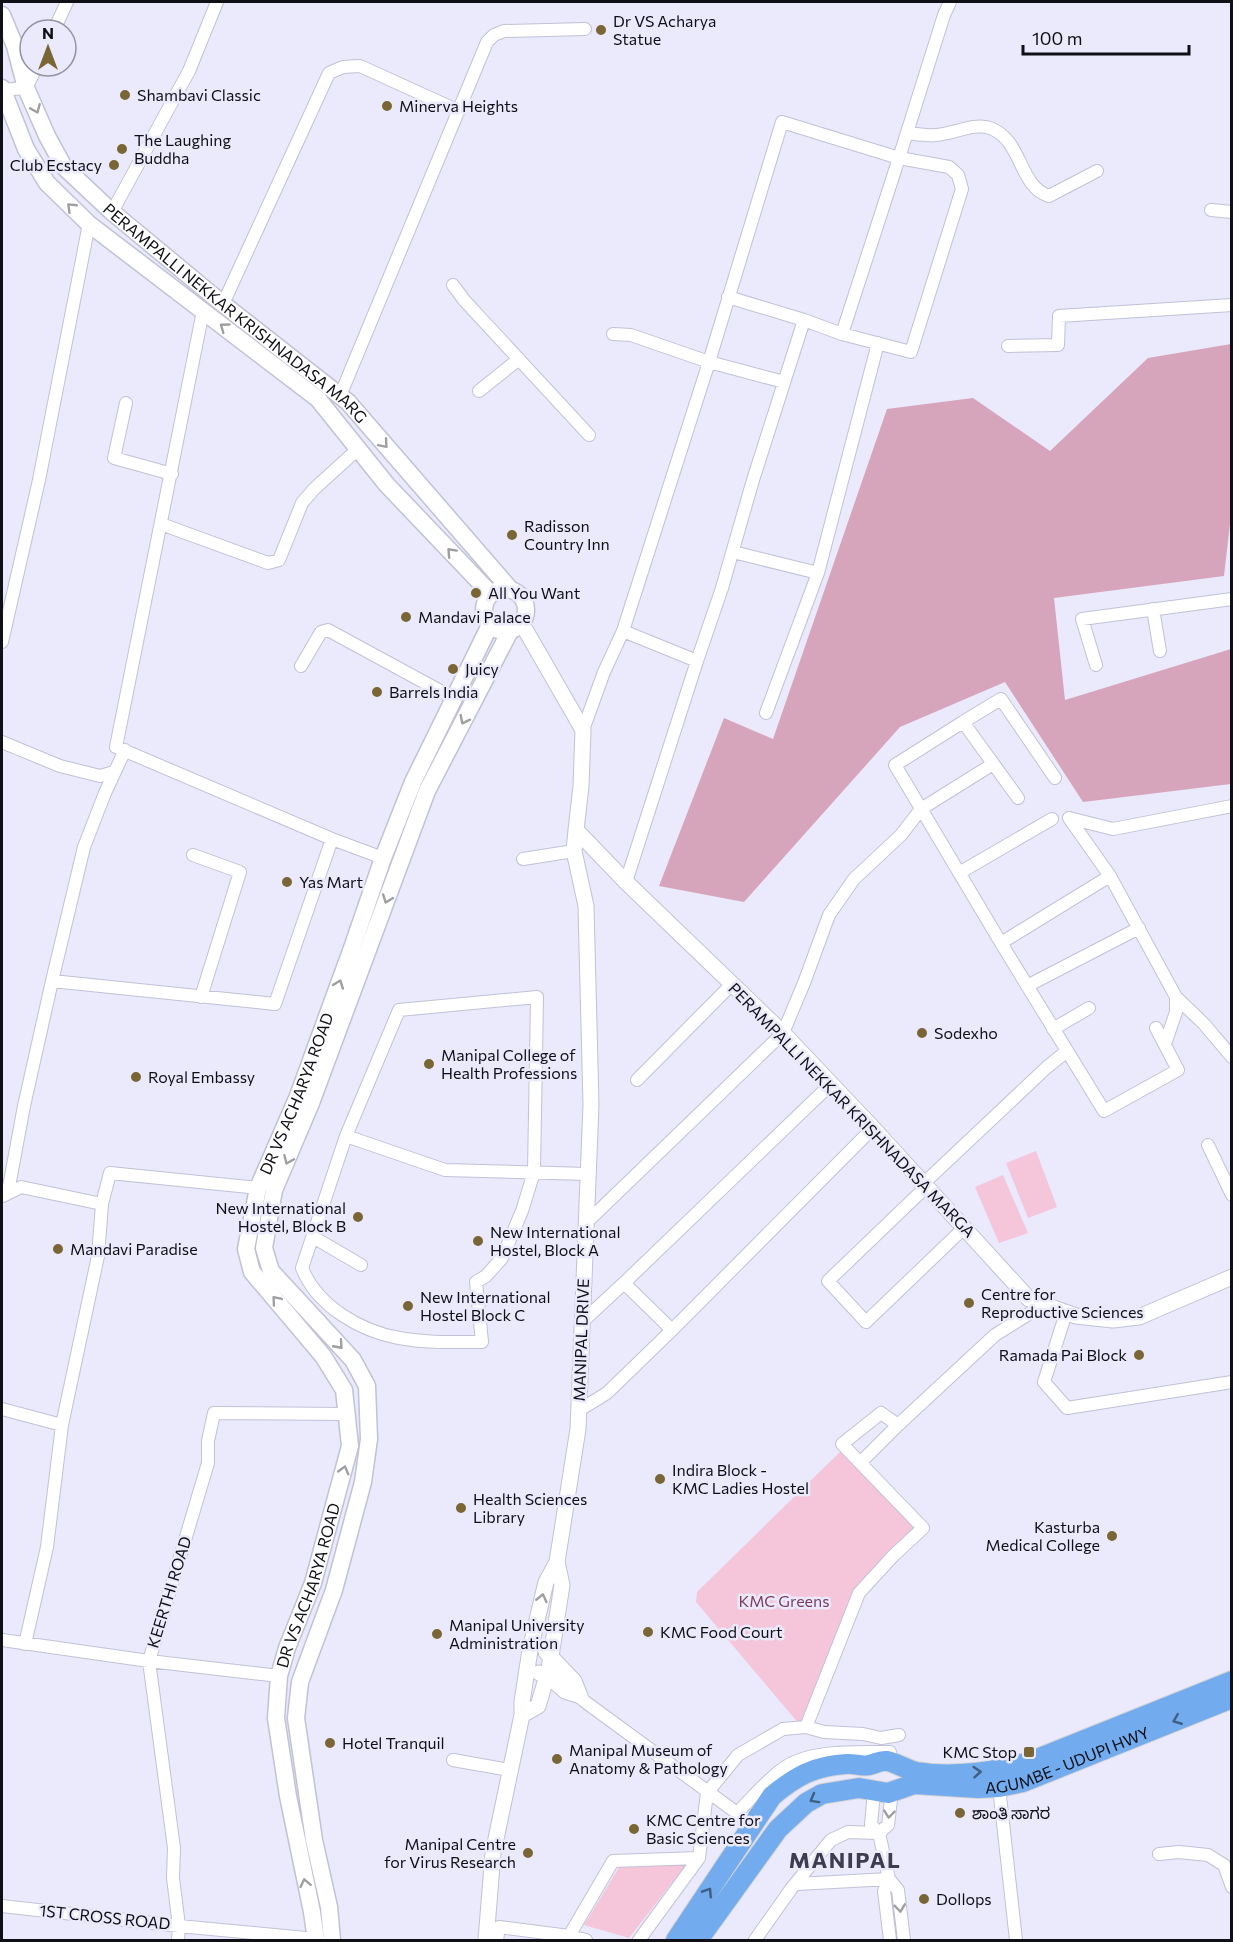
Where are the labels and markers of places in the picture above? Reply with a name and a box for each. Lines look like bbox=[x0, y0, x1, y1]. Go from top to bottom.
place label: Dr VS Acharya Statue bbox=[613, 11, 716, 48]
marker: Dr VS Acharya Statue bbox=[594, 23, 608, 37]
place label: Shambavi Classic bbox=[137, 85, 261, 104]
marker: Shambavi Classic bbox=[118, 88, 132, 102]
place label: Minerva Heights bbox=[399, 96, 518, 115]
marker: Minerva Heights bbox=[380, 99, 394, 113]
place label: The Laughing Buddha bbox=[134, 130, 232, 167]
marker: The Laughing Buddha bbox=[115, 142, 129, 156]
place label: Club Ecstacy bbox=[10, 155, 102, 174]
marker: Club Ecstacy bbox=[107, 158, 121, 172]
place label: Radisson Country Inn bbox=[524, 516, 610, 553]
marker: Radisson Country Inn bbox=[505, 528, 519, 542]
place label: All You Want bbox=[488, 583, 581, 602]
marker: All You Want bbox=[469, 586, 483, 600]
place label: Mandavi Palace bbox=[418, 607, 531, 626]
marker: Mandavi Palace bbox=[399, 610, 413, 624]
place label: Juicy bbox=[465, 659, 499, 678]
marker: Juicy bbox=[446, 662, 460, 676]
place label: Barrels India bbox=[389, 682, 478, 701]
marker: Barrels India bbox=[370, 685, 384, 699]
place label: Yas Mart bbox=[299, 872, 363, 891]
marker: Yas Mart bbox=[280, 875, 294, 889]
place label: Sodexho bbox=[934, 1023, 998, 1042]
marker: Sodexho bbox=[915, 1026, 929, 1040]
place label: Manipal College of Health Professions bbox=[441, 1045, 577, 1082]
marker: Manipal College of Health Professions bbox=[422, 1057, 436, 1071]
place label: Royal Embassy bbox=[148, 1067, 255, 1086]
marker: Royal Embassy bbox=[129, 1070, 143, 1084]
place label: New International Hostel, Block B bbox=[216, 1198, 346, 1235]
marker: New International Hostel, Block B bbox=[351, 1210, 365, 1224]
place label: New International Hostel, Block A bbox=[490, 1222, 620, 1259]
marker: New International Hostel, Block A bbox=[471, 1234, 485, 1248]
place label: Mandavi Paradise bbox=[70, 1239, 198, 1258]
marker: Mandavi Paradise bbox=[51, 1242, 65, 1256]
place label: Centre for Reproductive Sciences bbox=[981, 1284, 1144, 1321]
place label: New International Hostel Block C bbox=[420, 1287, 550, 1324]
marker: Centre for Reproductive Sciences bbox=[962, 1296, 976, 1310]
marker: New International Hostel Block C bbox=[401, 1299, 415, 1313]
place label: Ramada Pai Block bbox=[999, 1345, 1127, 1364]
marker: Ramada Pai Block bbox=[1132, 1348, 1146, 1362]
place label: Indira Block - KMC Ladies Hostel bbox=[672, 1460, 809, 1497]
marker: Indira Block - KMC Ladies Hostel bbox=[653, 1472, 667, 1486]
place label: Health Sciences Library bbox=[473, 1489, 587, 1526]
marker: Health Sciences Library bbox=[454, 1501, 468, 1515]
place label: Kasturba Medical College bbox=[985, 1517, 1100, 1554]
marker: Kasturba Medical College bbox=[1105, 1529, 1119, 1543]
place label: Manipal University Administration bbox=[449, 1615, 584, 1652]
place label: KMC Food Court bbox=[660, 1622, 783, 1641]
marker: KMC Food Court bbox=[641, 1625, 655, 1639]
marker: Manipal University Administration bbox=[430, 1627, 444, 1641]
place label: Hotel Tranquil bbox=[342, 1733, 445, 1752]
marker: Hotel Tranquil bbox=[323, 1736, 337, 1750]
place label: Manipal Museum of Anatomy & Pathology bbox=[569, 1740, 728, 1777]
place label: KMC Stop bbox=[943, 1742, 1017, 1761]
marker: KMC Stop bbox=[1022, 1745, 1036, 1759]
marker: Manipal Museum of Anatomy & Pathology bbox=[550, 1752, 564, 1766]
place label: ಶಾಂತಿ ಸಾಗರ bbox=[972, 1803, 1050, 1822]
marker: ಶಾಂತಿ ಸಾಗರ bbox=[953, 1806, 967, 1820]
place label: KMC Centre for Basic Sciences bbox=[646, 1810, 761, 1847]
marker: KMC Centre for Basic Sciences bbox=[627, 1822, 641, 1836]
place label: Manipal Centre for Virus Research bbox=[384, 1834, 516, 1871]
marker: Manipal Centre for Virus Research bbox=[521, 1846, 535, 1860]
place label: Dollops bbox=[936, 1889, 992, 1908]
marker: Dollops bbox=[917, 1892, 931, 1906]

